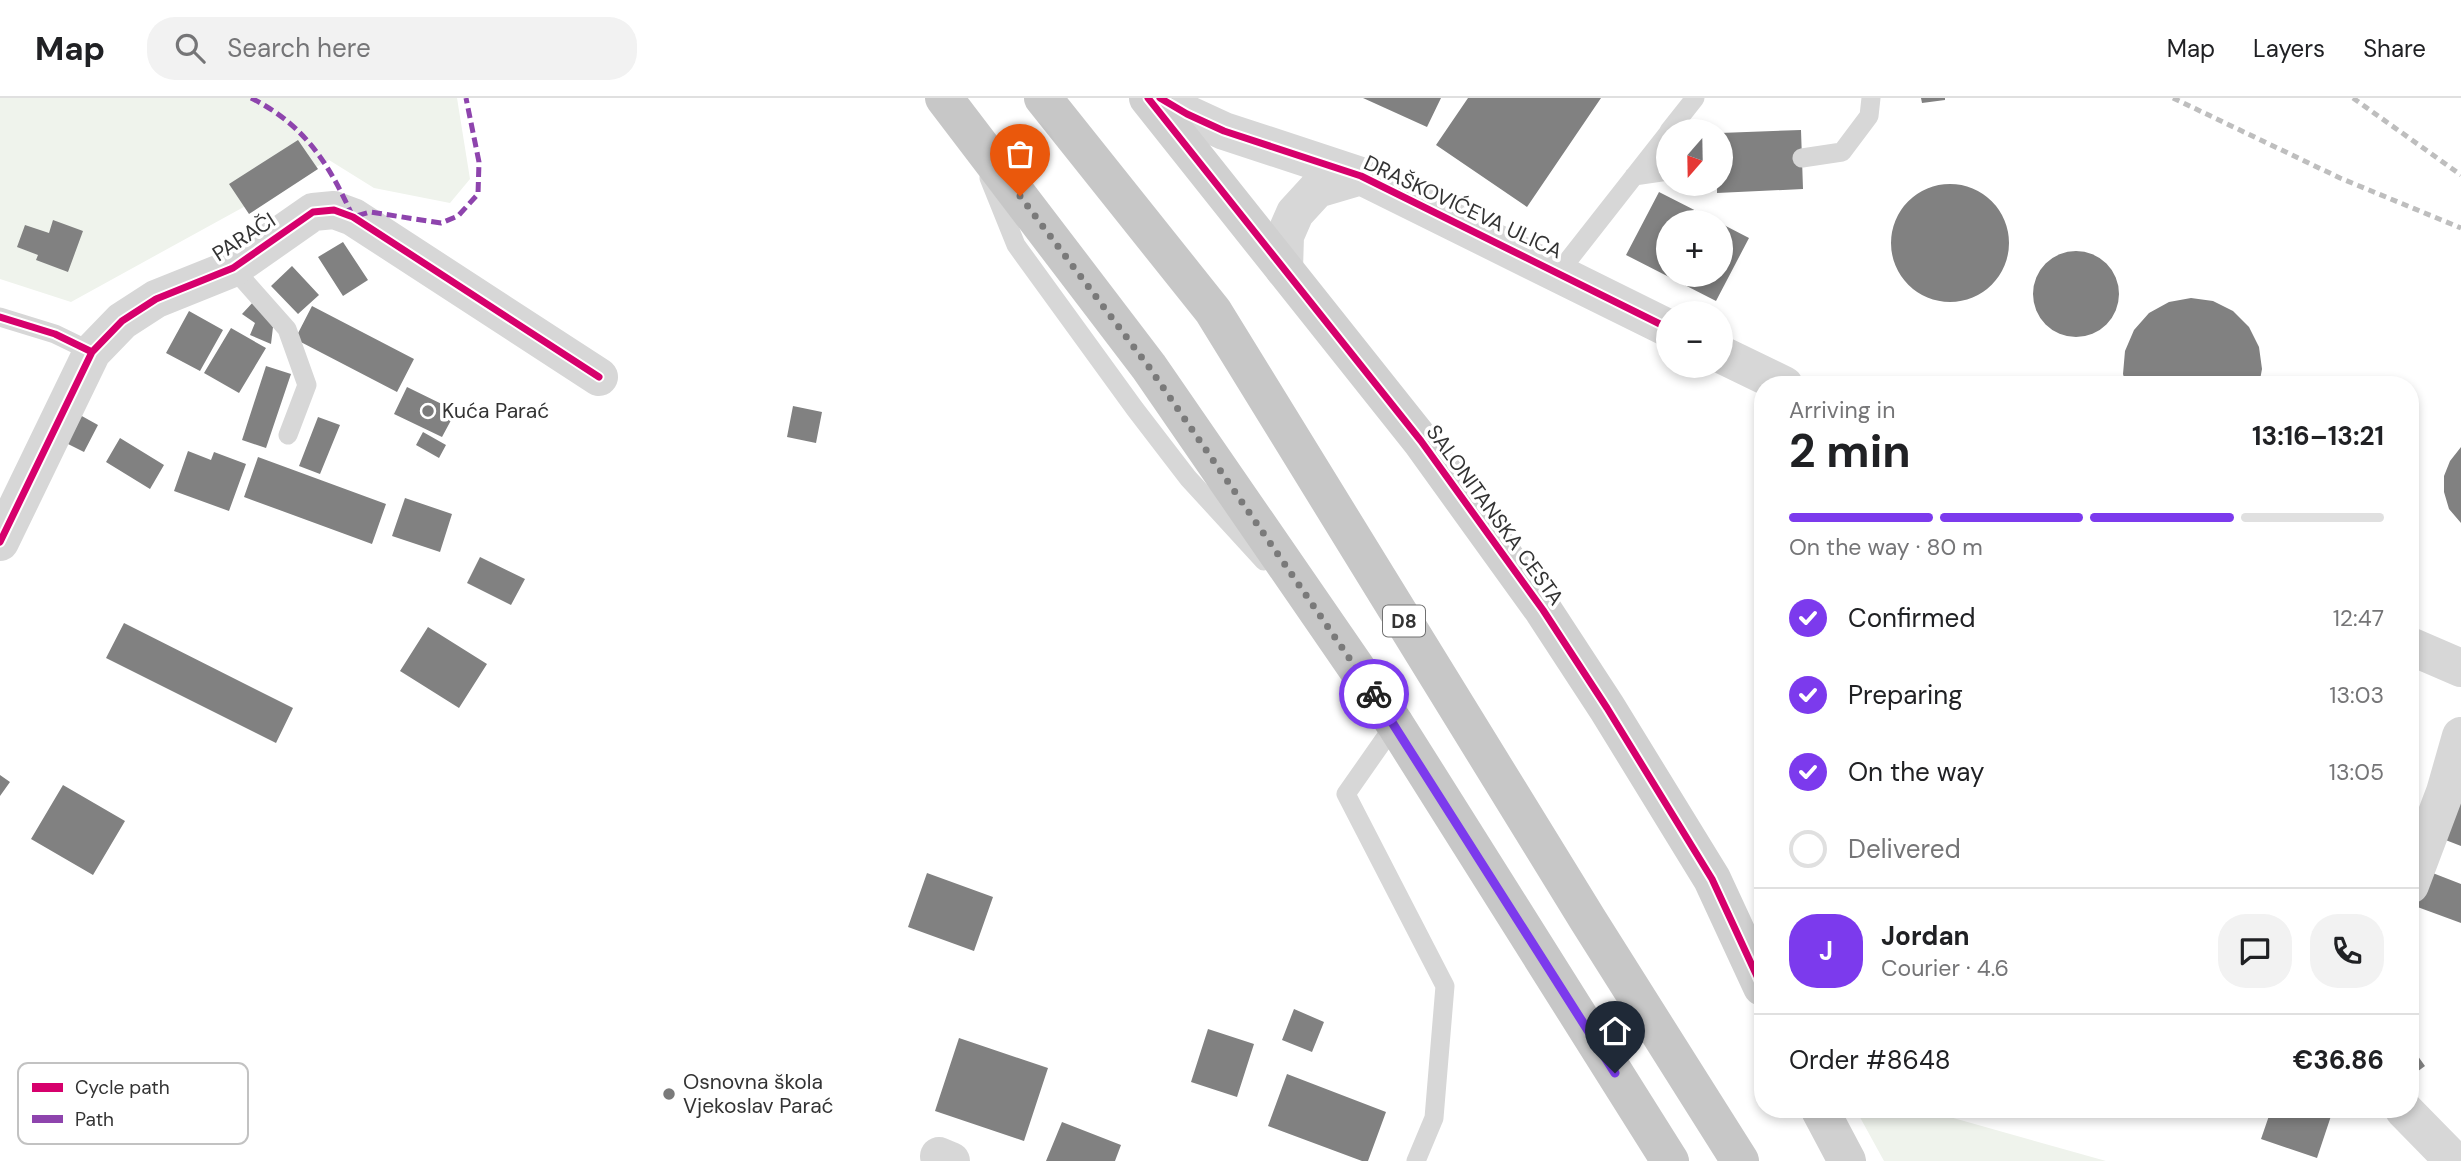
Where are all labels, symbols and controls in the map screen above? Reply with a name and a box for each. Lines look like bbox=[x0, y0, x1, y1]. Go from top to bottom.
search box bbox=[147, 17, 637, 80]
text: Map bbox=[35, 27, 105, 70]
icon: search bbox=[171, 29, 209, 67]
text: Search here bbox=[227, 31, 371, 65]
text: Map bbox=[2167, 33, 2215, 64]
text: Layers bbox=[2253, 33, 2325, 64]
text: Share bbox=[2363, 33, 2426, 64]
north arrow bbox=[1656, 119, 1732, 196]
map controls bbox=[1656, 119, 1733, 378]
pin bbox=[990, 124, 1050, 196]
icon: bag bbox=[1001, 135, 1039, 173]
street label: DRAŠKOVIĆEVA ULICA bbox=[1359, 149, 1567, 265]
street label: PARAČI bbox=[207, 206, 281, 268]
button: + bbox=[1656, 210, 1733, 287]
button: − bbox=[1656, 301, 1733, 378]
text: Arriving in bbox=[1789, 395, 1895, 425]
place label: Kuća Parać bbox=[442, 397, 549, 425]
marker: Kuća Parać bbox=[420, 403, 436, 419]
street label: SALONITANSKA CESTA bbox=[1420, 419, 1570, 611]
text: 13:16–13:21 bbox=[2252, 419, 2384, 453]
text: 2 min bbox=[1789, 421, 1911, 481]
text: On the way · 80 m bbox=[1789, 532, 1983, 562]
icon: check bbox=[1789, 599, 1827, 637]
text: Confirmed bbox=[1848, 601, 1975, 635]
text: 12:47 bbox=[2333, 603, 2384, 633]
road number: D8 bbox=[1383, 606, 1425, 636]
courier bbox=[1339, 659, 1409, 729]
icon: bike bbox=[1355, 675, 1393, 713]
icon: check bbox=[1789, 676, 1827, 714]
text: Preparing bbox=[1848, 678, 1963, 712]
text: 13:03 bbox=[2329, 680, 2384, 710]
icon: check bbox=[1789, 753, 1827, 791]
text: On the way bbox=[1848, 755, 1984, 789]
text: 13:05 bbox=[2329, 757, 2384, 787]
text: Delivered bbox=[1848, 832, 1961, 866]
button: chat bbox=[2218, 914, 2292, 988]
button: phone bbox=[2310, 914, 2384, 988]
text: Jordan bbox=[1881, 919, 1970, 953]
text: J bbox=[1819, 934, 1833, 968]
text: Courier · 4.6 bbox=[1881, 953, 2009, 983]
pin bbox=[1585, 1001, 1645, 1073]
icon: home bbox=[1596, 1012, 1634, 1050]
text: Order #8648 bbox=[1789, 1043, 1951, 1077]
text: €36.86 bbox=[2293, 1043, 2384, 1077]
legend bbox=[18, 1063, 248, 1144]
place label: Osnovna škola Vjekoslav Parać bbox=[683, 1068, 834, 1120]
text: Cycle path bbox=[75, 1075, 170, 1100]
marker: Osnovna škola Vjekoslav Parać bbox=[661, 1086, 677, 1102]
text: Path bbox=[75, 1107, 114, 1132]

